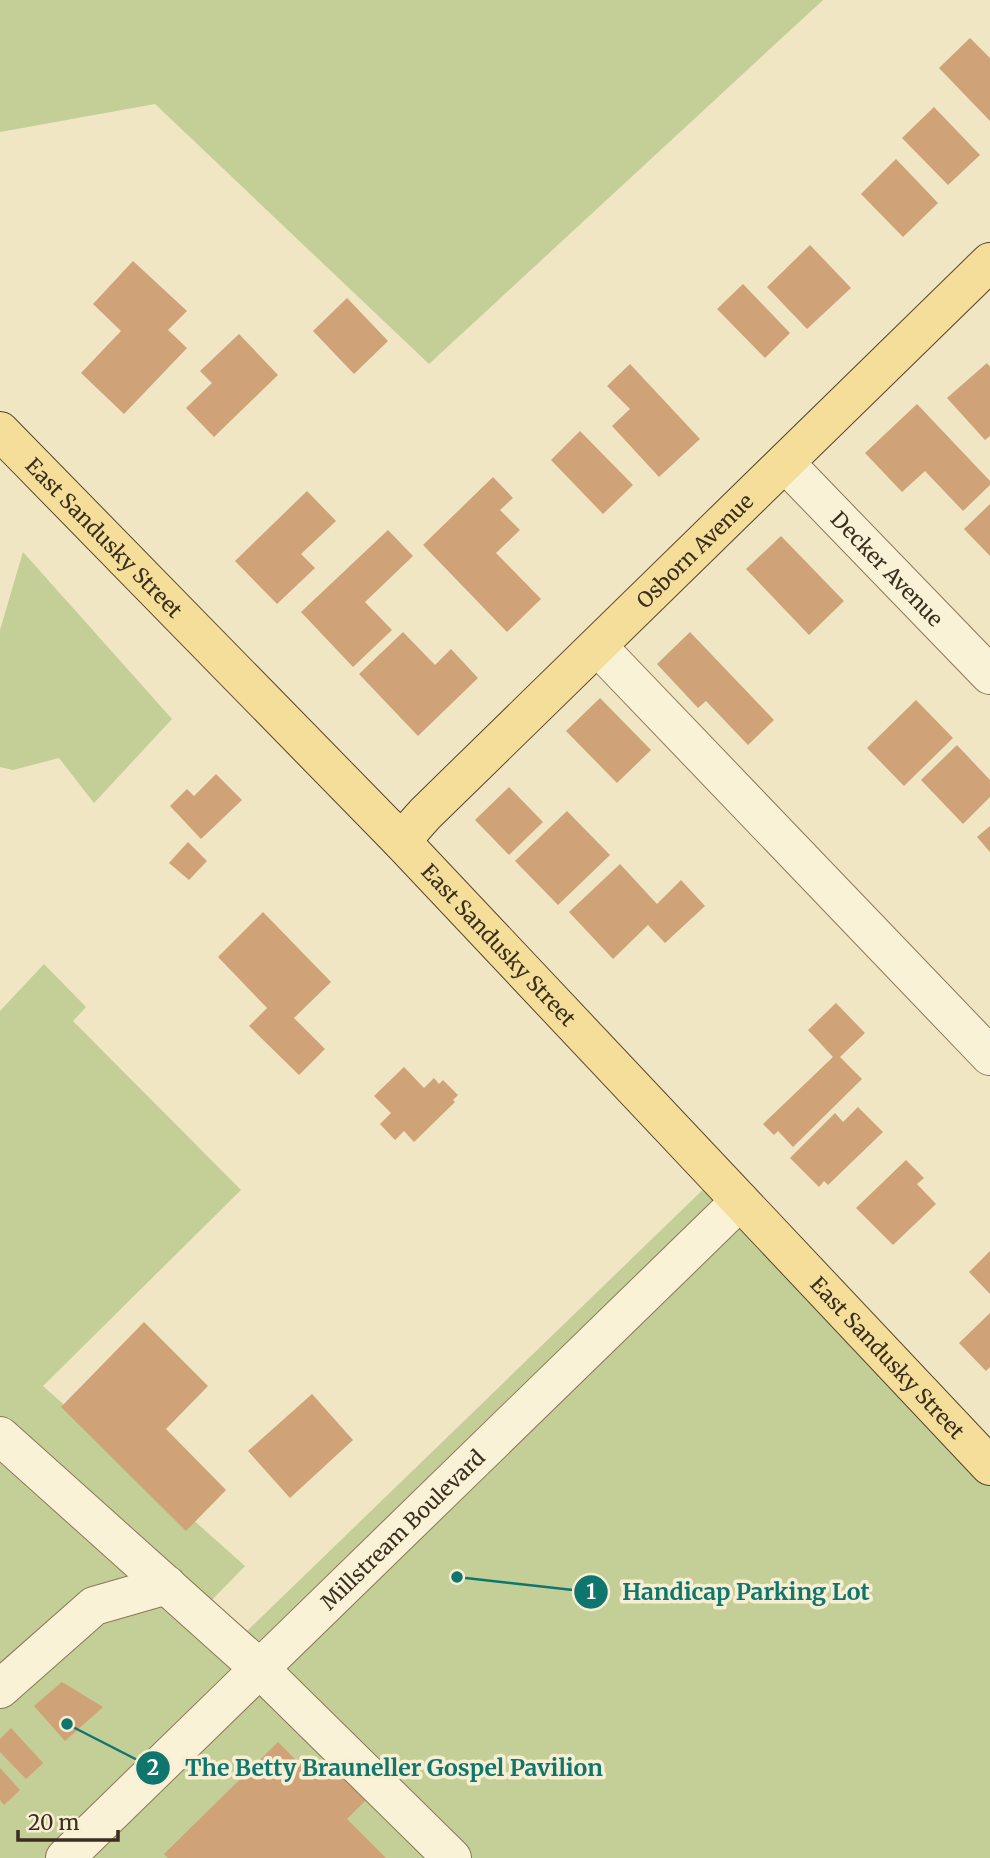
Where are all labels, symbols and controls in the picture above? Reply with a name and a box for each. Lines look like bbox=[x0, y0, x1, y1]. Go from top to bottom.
street label: East Sandusky Street bbox=[20, 452, 188, 623]
street label: Osborn Avenue bbox=[630, 488, 759, 614]
street label: Decker Avenue bbox=[825, 505, 949, 632]
street label: East Sandusky Street bbox=[416, 858, 582, 1032]
street label: East Sandusky Street bbox=[805, 1270, 971, 1444]
street label: Millstream Boulevard bbox=[315, 1443, 490, 1615]
callout: Handicap Parking Lot bbox=[573, 1570, 884, 1614]
text: Handicap Parking Lot bbox=[622, 1577, 870, 1606]
text: 1 bbox=[586, 1578, 596, 1605]
callout: The Betty Brauneller Gospel Pavilion bbox=[136, 1746, 616, 1790]
text: The Betty Brauneller Gospel Pavilion bbox=[185, 1753, 603, 1782]
text: 2 bbox=[147, 1754, 159, 1781]
scale bar bbox=[18, 1798, 117, 1842]
text: 20 m bbox=[28, 1809, 80, 1836]

